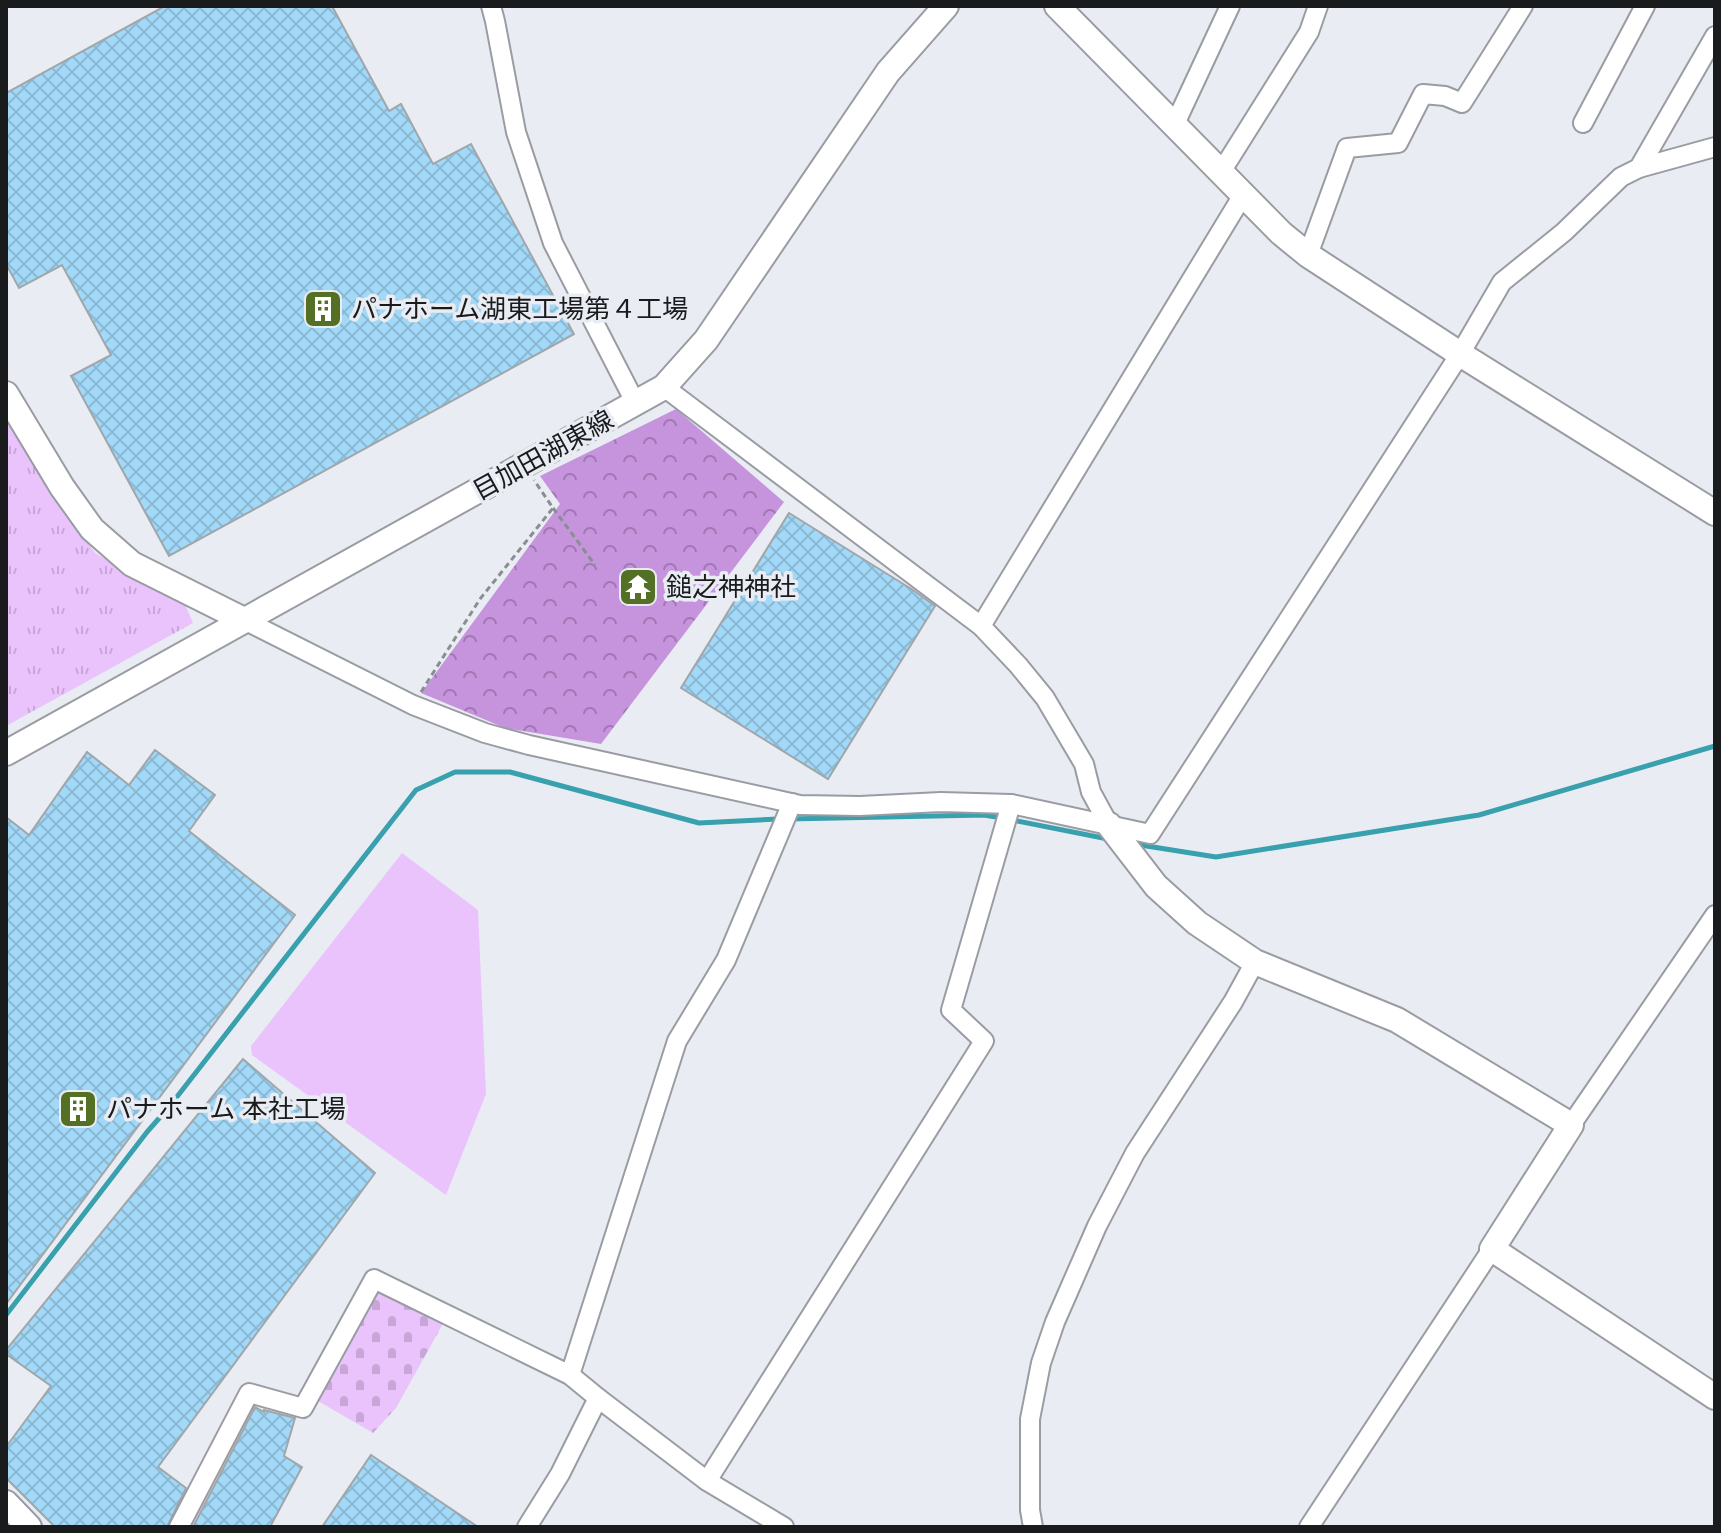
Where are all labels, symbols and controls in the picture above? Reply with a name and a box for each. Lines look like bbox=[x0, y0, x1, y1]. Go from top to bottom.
building icon: パナホーム湖東工場第４工場 bbox=[302, 288, 344, 330]
place label: パナホーム湖東工場第４工場 bbox=[351, 294, 688, 324]
street label: 目加田湖東線 bbox=[468, 404, 618, 506]
temple icon: 鎚之神神社 bbox=[617, 566, 659, 608]
place label: 鎚之神神社 bbox=[666, 572, 796, 602]
building icon: パナホーム 本社工場 bbox=[57, 1088, 99, 1130]
place label: パナホーム 本社工場 bbox=[106, 1094, 346, 1124]

